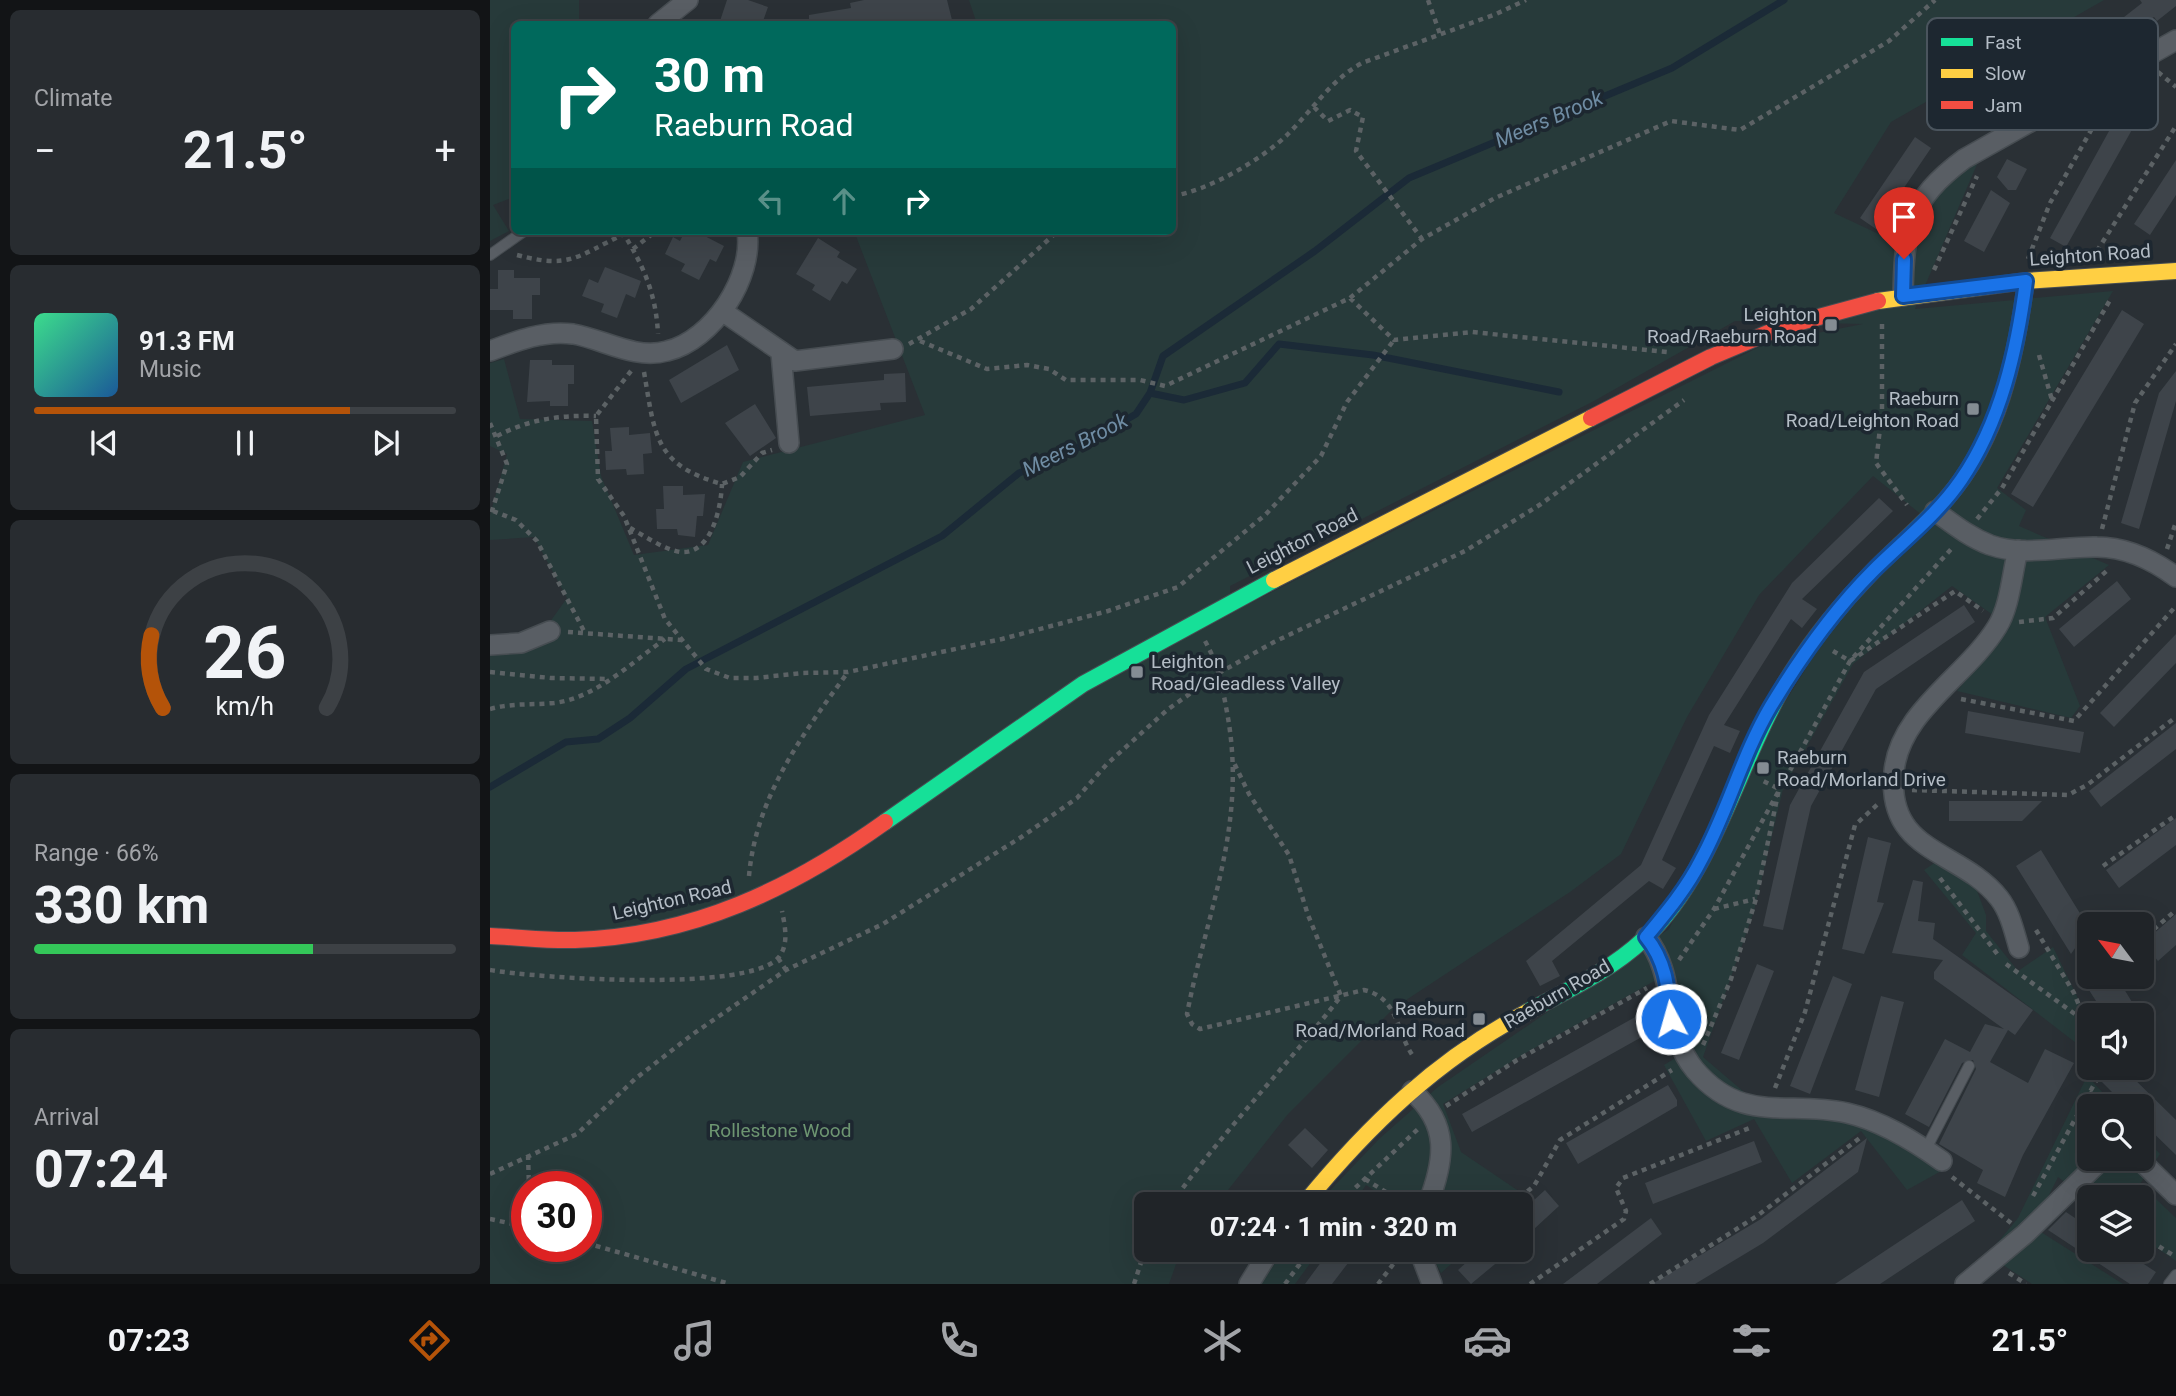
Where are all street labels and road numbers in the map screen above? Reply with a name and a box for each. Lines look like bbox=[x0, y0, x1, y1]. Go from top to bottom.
street label: Leighton Road bbox=[2028, 239, 2152, 271]
street label: Leighton Road bbox=[1243, 503, 1361, 579]
street label: Leighton Road bbox=[610, 875, 734, 925]
street label: Raeburn Road bbox=[1500, 954, 1614, 1034]

